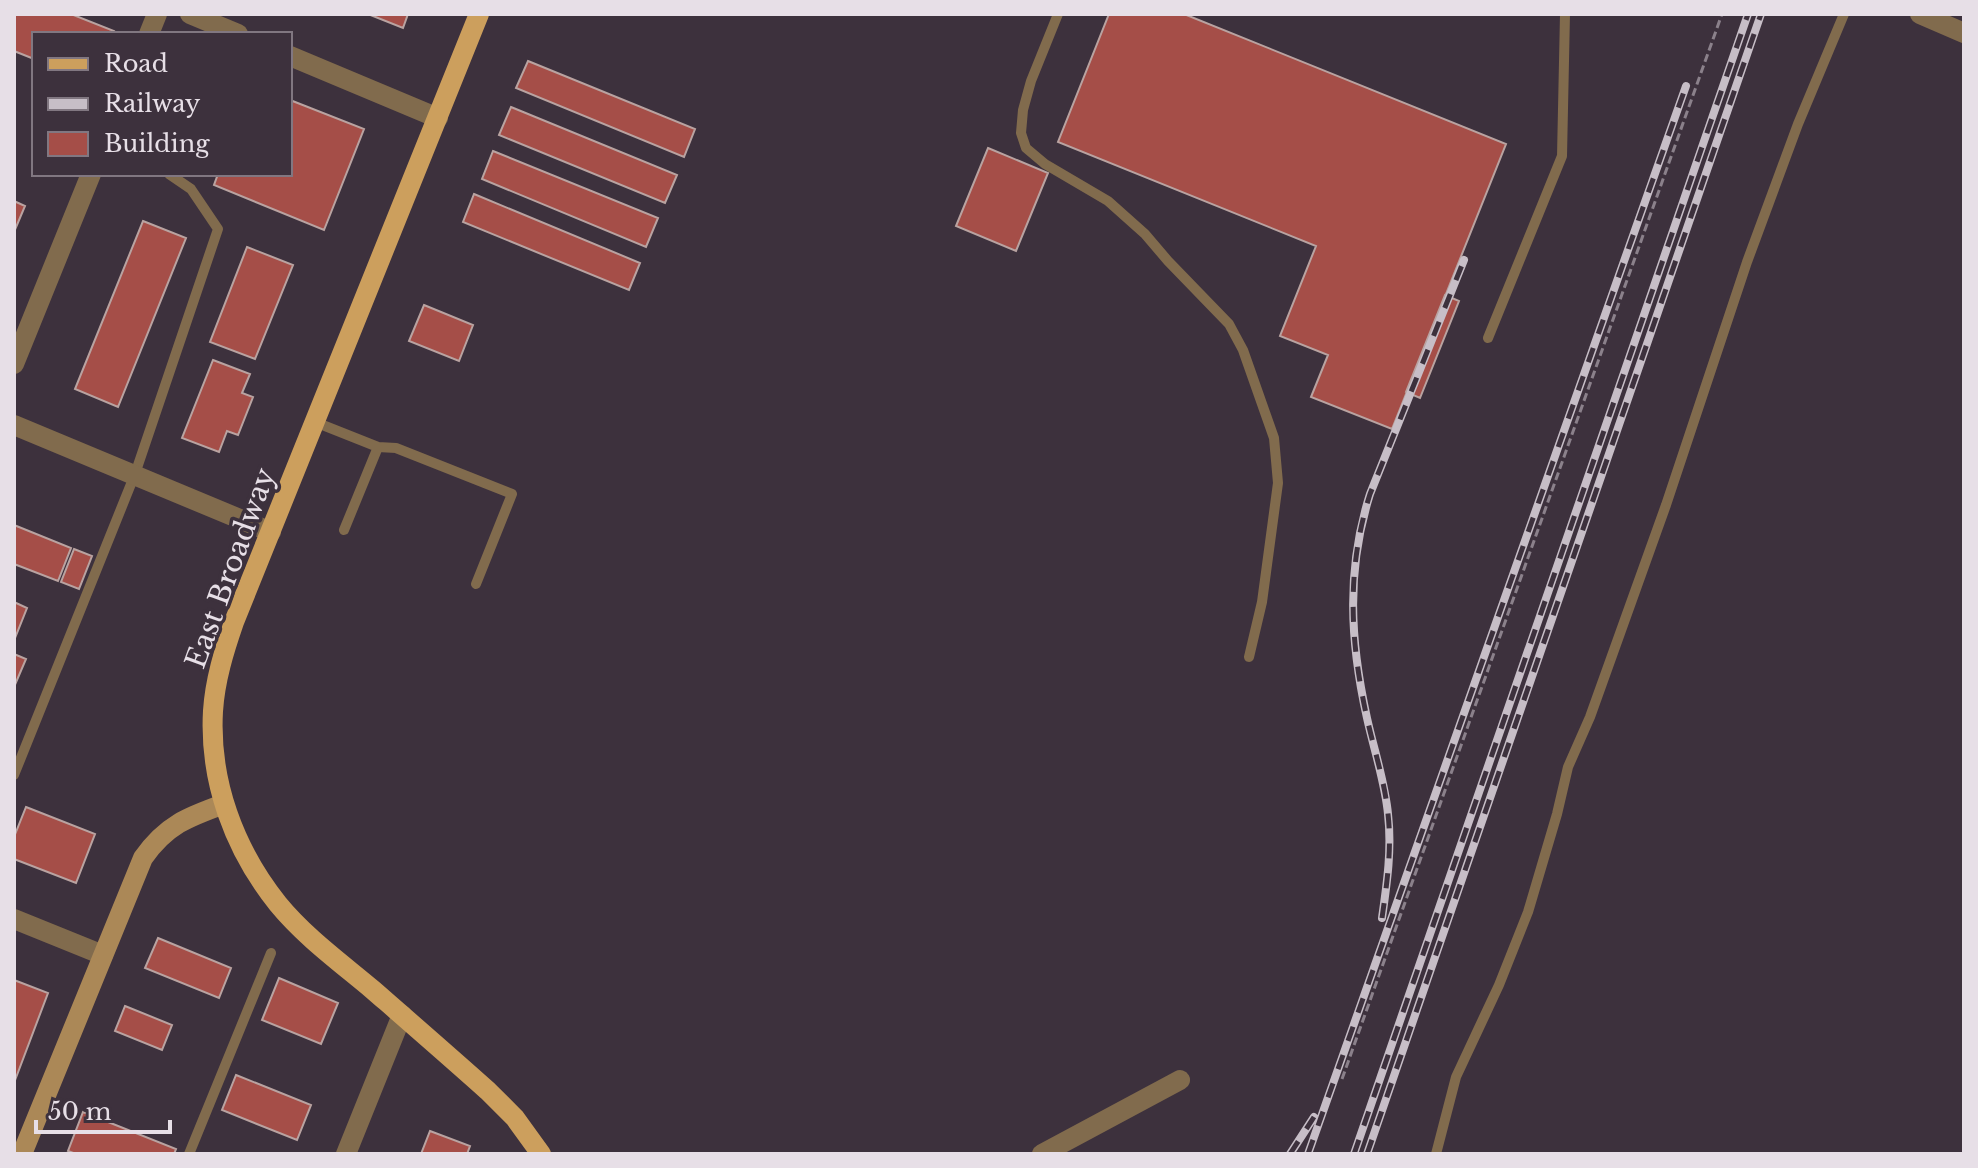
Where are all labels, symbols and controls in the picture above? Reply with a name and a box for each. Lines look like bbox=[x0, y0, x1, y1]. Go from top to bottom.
legend bbox=[32, 32, 292, 176]
text: Road bbox=[104, 49, 168, 78]
text: Railway bbox=[104, 89, 201, 118]
text: Building bbox=[104, 129, 210, 158]
street label: East Broadway bbox=[178, 463, 283, 673]
scale bar bbox=[36, 1084, 170, 1134]
text: 50 m bbox=[48, 1097, 112, 1126]

